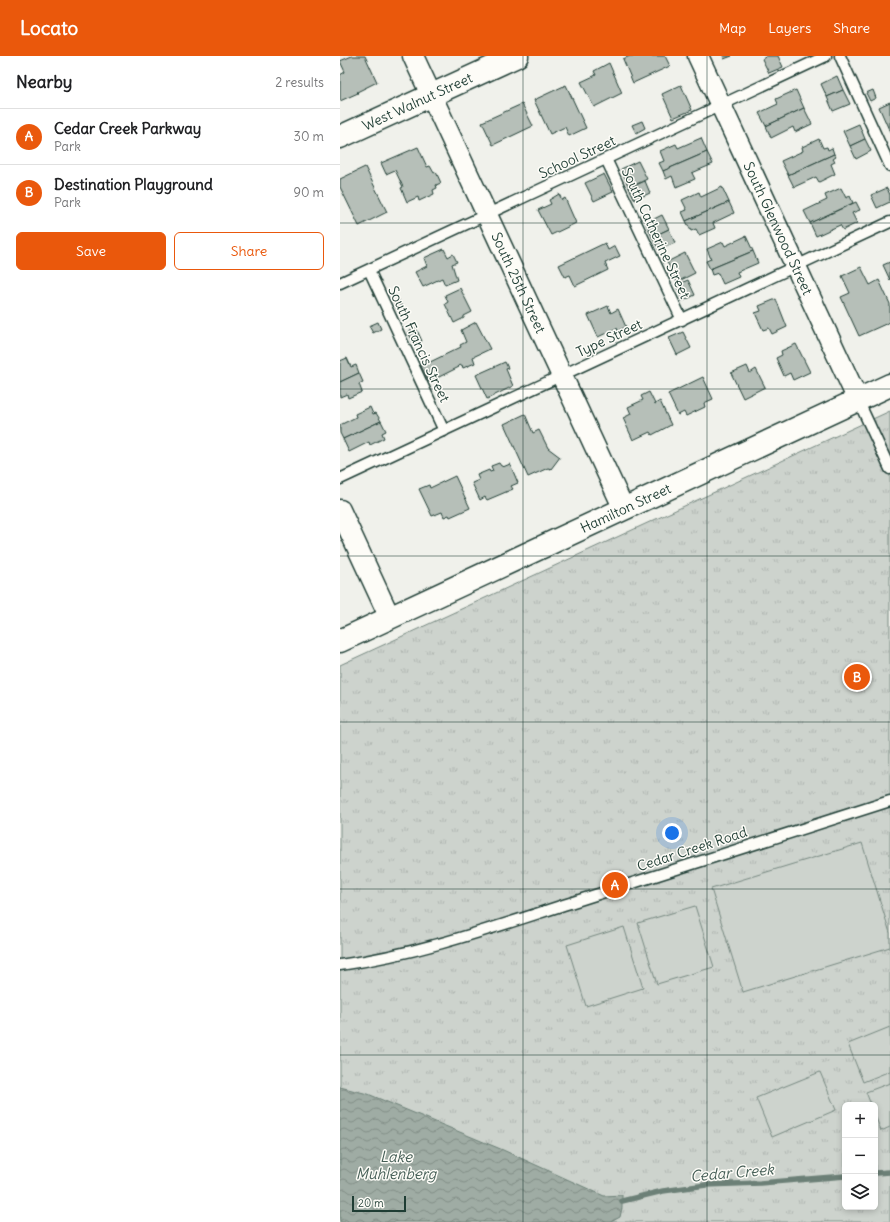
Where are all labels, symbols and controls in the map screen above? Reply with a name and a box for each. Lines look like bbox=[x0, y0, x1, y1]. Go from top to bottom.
text: Locato bbox=[20, 16, 78, 40]
text: Map bbox=[719, 19, 746, 37]
text: Layers bbox=[768, 19, 811, 37]
text: Share bbox=[833, 19, 870, 37]
street label: West Walnut Street bbox=[359, 69, 476, 135]
text: Nearby bbox=[16, 71, 72, 93]
text: 2 results bbox=[275, 74, 324, 91]
text: Cedar Creek Parkway bbox=[54, 119, 201, 138]
text: A bbox=[25, 128, 33, 145]
text: 30 m bbox=[294, 128, 324, 145]
street label: School Street bbox=[536, 131, 618, 183]
text: Park bbox=[54, 138, 81, 155]
street label: South Glenwood Street bbox=[739, 159, 817, 298]
street label: South Catherine Street bbox=[618, 165, 694, 302]
text: Destination Playground bbox=[54, 175, 213, 194]
text: B bbox=[25, 184, 33, 201]
text: 90 m bbox=[293, 184, 324, 201]
text: Park bbox=[54, 194, 81, 211]
street label: South 25th Street bbox=[487, 229, 550, 336]
button: Save bbox=[16, 232, 166, 270]
button: Share bbox=[174, 232, 324, 270]
street label: South Francis Street bbox=[384, 283, 454, 405]
street label: Type Street bbox=[573, 315, 645, 361]
street label: Hamilton Street bbox=[577, 479, 674, 537]
pin: B bbox=[844, 662, 870, 692]
street label: Cedar Creek Road bbox=[635, 823, 749, 875]
your location bbox=[662, 823, 682, 843]
pin: A bbox=[602, 870, 628, 900]
map controls bbox=[842, 1102, 878, 1210]
button: + bbox=[842, 1102, 878, 1138]
button: − bbox=[842, 1138, 878, 1174]
water label: Lake Muhlenberg bbox=[356, 1147, 438, 1183]
water label: Cedar Creek bbox=[689, 1159, 776, 1186]
button: layers bbox=[842, 1174, 878, 1210]
scale bar bbox=[352, 1194, 406, 1213]
text: 20 m bbox=[358, 1196, 384, 1210]

